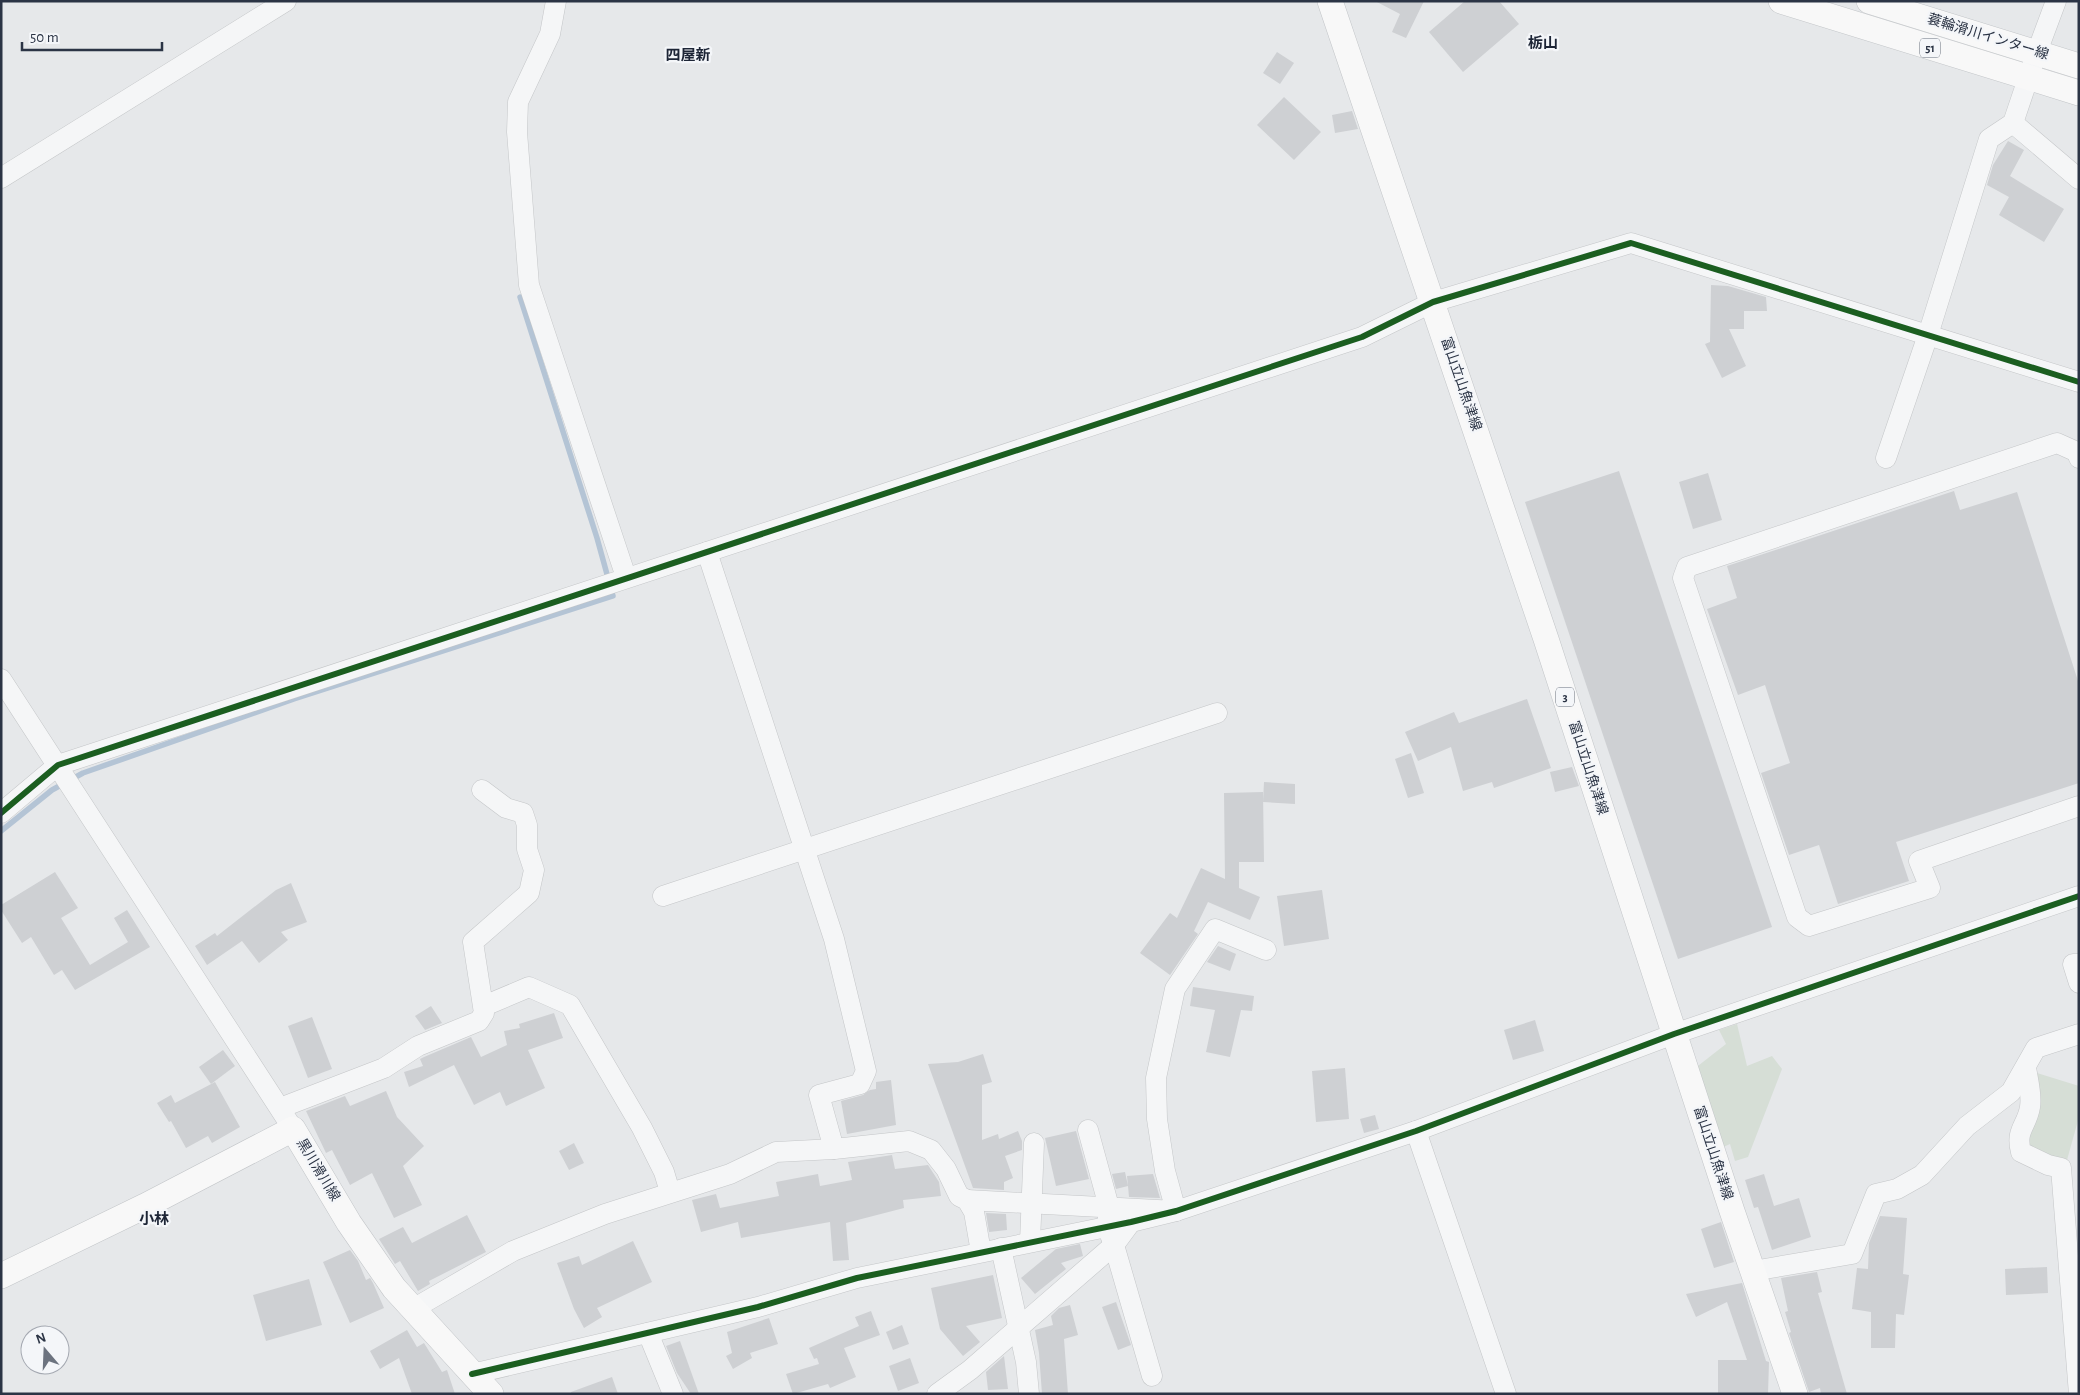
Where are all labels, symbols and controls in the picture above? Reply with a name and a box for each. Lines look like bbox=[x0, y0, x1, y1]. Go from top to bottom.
street label: 蓑輪滑川インター線 bbox=[1926, 10, 2051, 62]
scale bar bbox=[22, 20, 162, 52]
text: 50 m bbox=[30, 30, 59, 45]
district label: 栃山 bbox=[1528, 35, 1558, 51]
road number: 51 bbox=[1920, 38, 1940, 58]
district label: 四屋新 bbox=[665, 47, 711, 63]
street label: 富山立山魚津線 bbox=[1438, 335, 1485, 433]
road number: 3 bbox=[1556, 688, 1574, 706]
street label: 富山立山魚津線 bbox=[1566, 719, 1611, 817]
street label: 富山立山魚津線 bbox=[1691, 1104, 1736, 1202]
street label: 黒川滑川線 bbox=[294, 1136, 343, 1204]
district label: 小林 bbox=[139, 1211, 169, 1227]
north arrow bbox=[20, 1325, 70, 1375]
text: N bbox=[34, 1330, 48, 1347]

